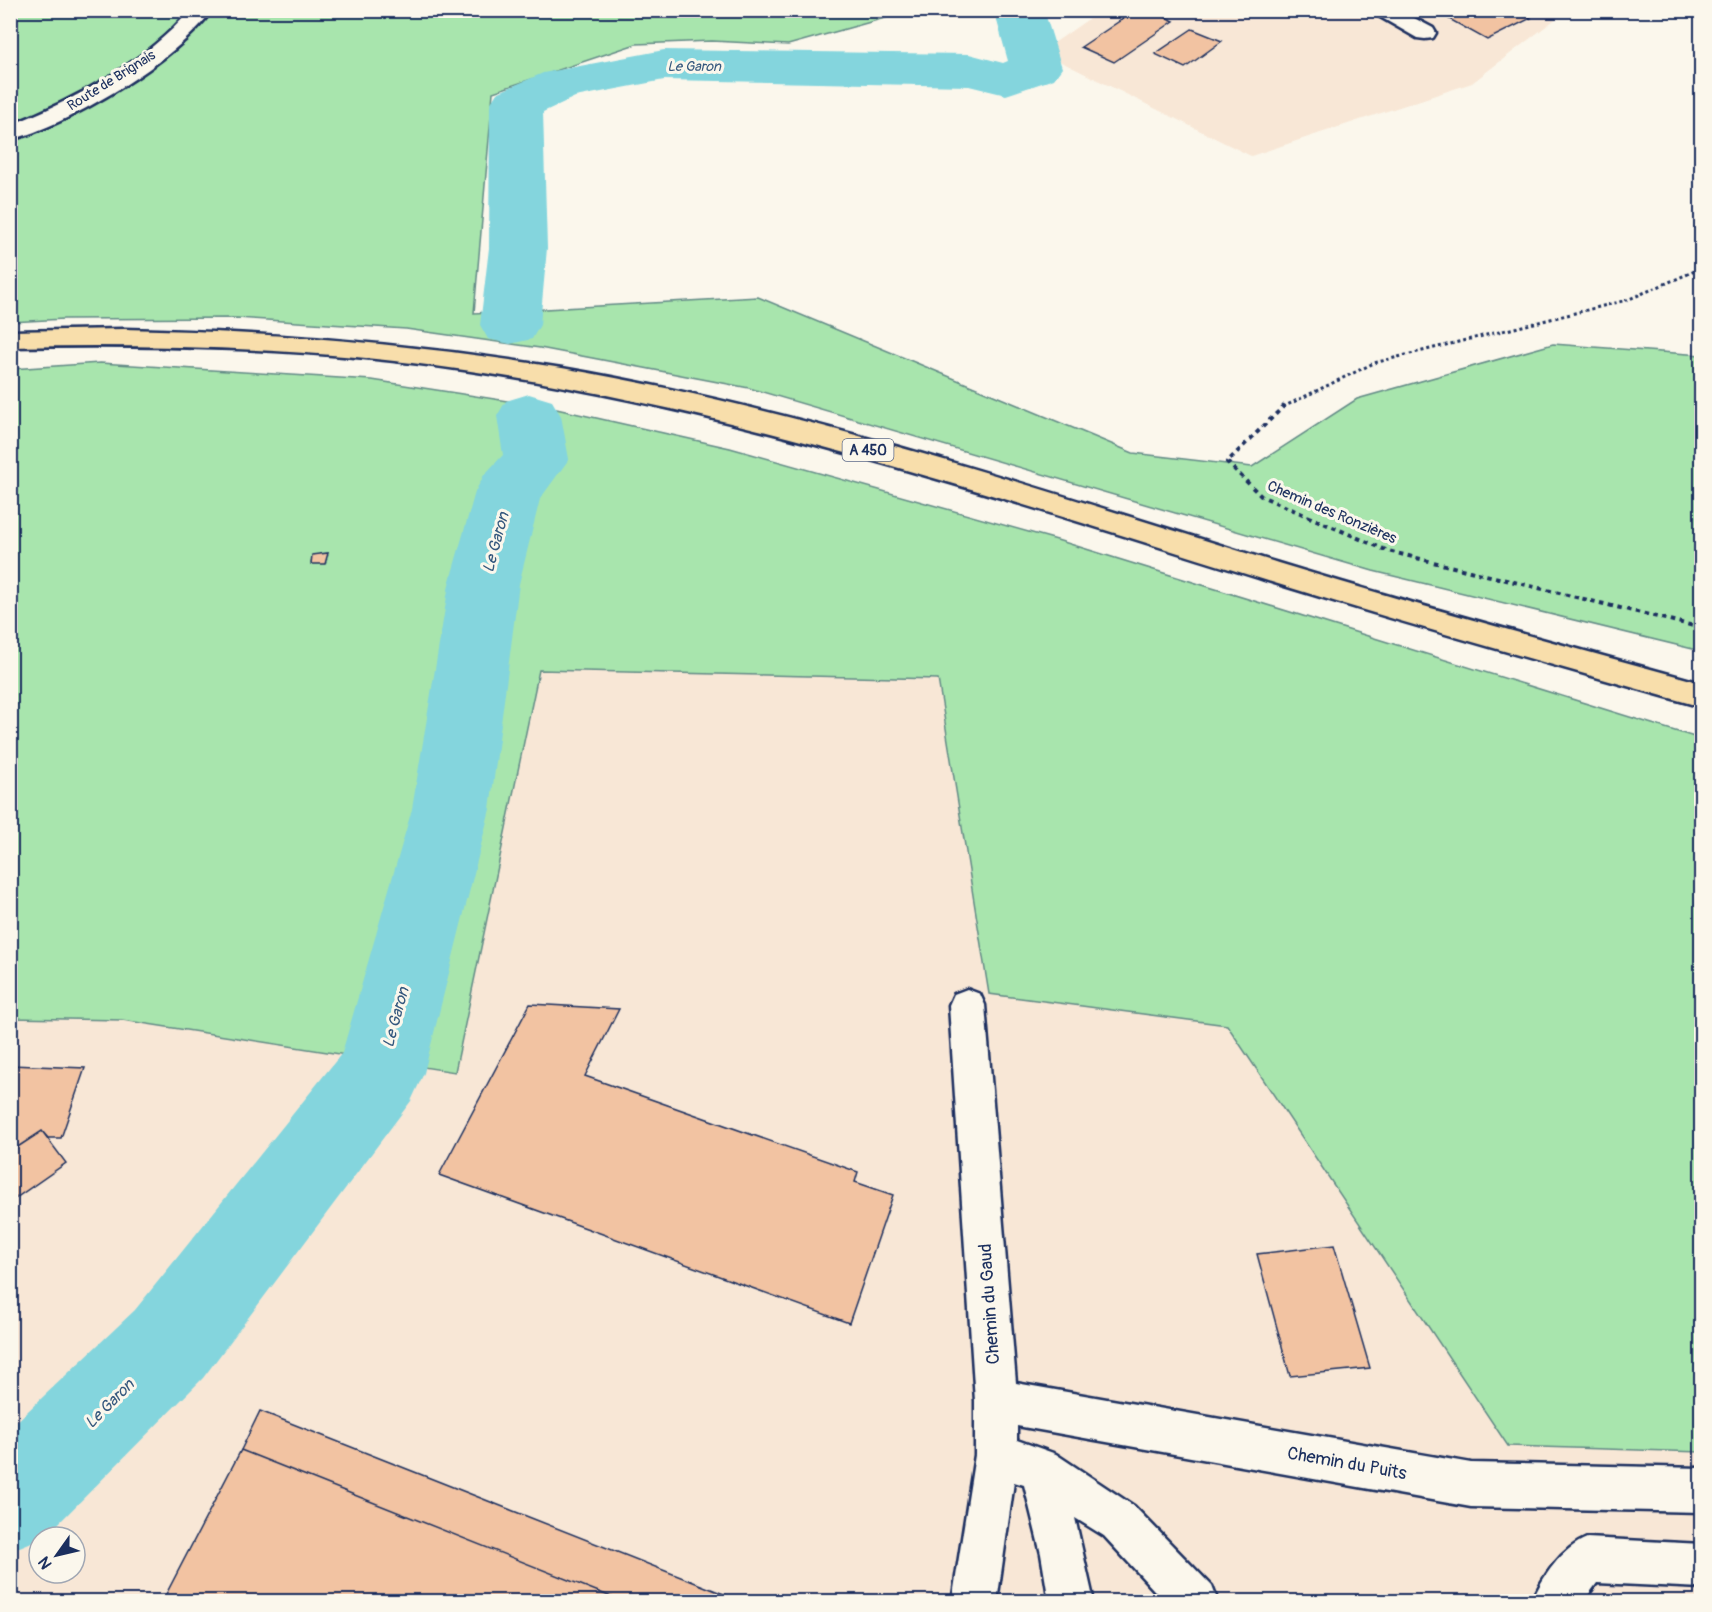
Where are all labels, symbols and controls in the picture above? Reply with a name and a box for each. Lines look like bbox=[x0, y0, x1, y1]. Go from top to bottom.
street label: Route de Brignais bbox=[64, 46, 159, 114]
water label: Le Garon bbox=[667, 58, 722, 75]
road number: A 450 bbox=[842, 439, 894, 461]
street label: Chemin des Ronzières bbox=[1264, 477, 1400, 548]
water label: Le Garon bbox=[478, 509, 514, 574]
water label: Le Garon bbox=[378, 984, 414, 1049]
street label: Chemin du Gaud bbox=[974, 1243, 1005, 1365]
water label: Le Garon bbox=[81, 1374, 139, 1432]
street label: Chemin du Puits bbox=[1286, 1442, 1408, 1485]
north arrow bbox=[27, 1525, 87, 1585]
text: N bbox=[34, 1553, 57, 1573]

